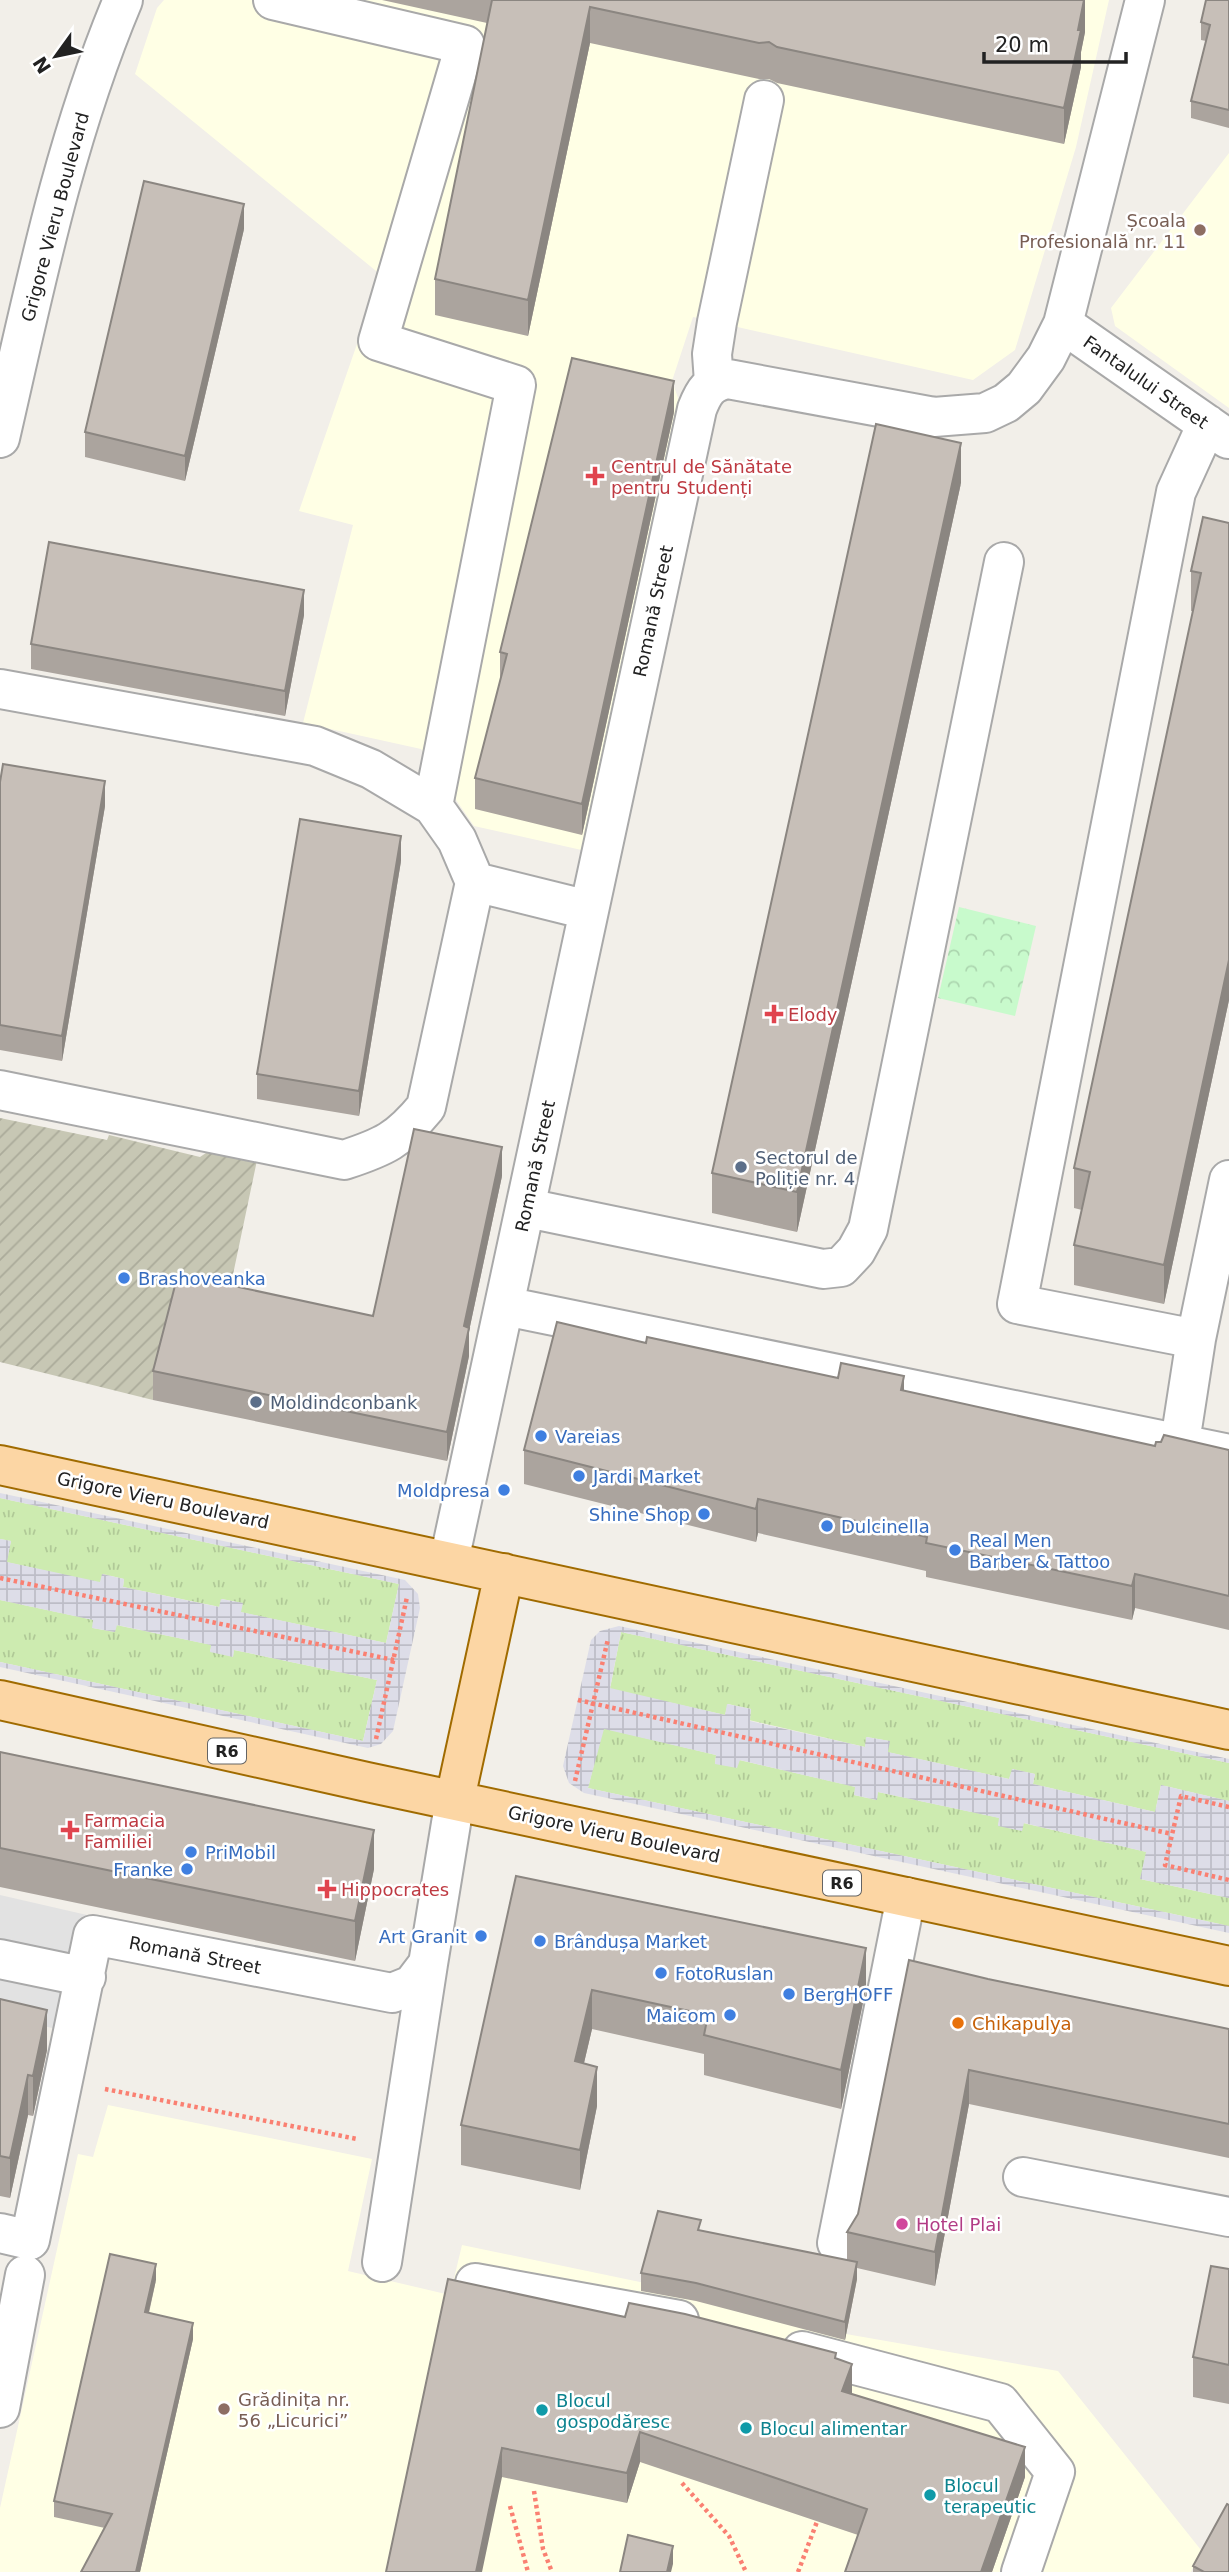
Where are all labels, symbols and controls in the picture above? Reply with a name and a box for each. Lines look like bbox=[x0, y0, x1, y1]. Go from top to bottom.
north arrow bbox=[21, 21, 91, 91]
scale bar bbox=[984, 21, 1126, 65]
text: 20 m bbox=[995, 33, 1049, 57]
text: N bbox=[28, 53, 55, 78]
street label: Grigore Vieru Boulevard bbox=[17, 110, 93, 324]
place label: Școala Profesională nr. 11 bbox=[1019, 210, 1186, 252]
marker: Școala Profesională nr. 11 bbox=[1192, 222, 1208, 238]
street label: Fantalului Street bbox=[1080, 331, 1212, 433]
place label: Centrul de Sănătate pentru Studenți bbox=[611, 456, 792, 498]
marker: Centrul de Sănătate pentru Studenți bbox=[585, 466, 605, 486]
street label: Romană Street bbox=[629, 543, 677, 679]
place label: Elody bbox=[788, 1004, 838, 1025]
marker: Elody bbox=[766, 1006, 782, 1022]
street label: Romană Street bbox=[511, 1098, 559, 1234]
place label: Sectorul de Poliție nr. 4 bbox=[755, 1147, 858, 1189]
marker: Sectorul de Poliție nr. 4 bbox=[733, 1159, 749, 1175]
place label: Brashoveanka bbox=[138, 1268, 266, 1289]
marker: Brashoveanka bbox=[116, 1270, 132, 1286]
place label: Moldindconbank bbox=[270, 1392, 418, 1413]
marker: Moldindconbank bbox=[248, 1394, 264, 1410]
place label: Vareias bbox=[555, 1426, 620, 1447]
marker: Vareias bbox=[533, 1428, 549, 1444]
place label: Jardi Market bbox=[592, 1466, 700, 1487]
street label: Grigore Vieru Boulevard bbox=[55, 1467, 271, 1533]
marker: Jardi Market bbox=[571, 1468, 587, 1484]
place label: Moldpresa bbox=[397, 1480, 490, 1501]
marker: Moldpresa bbox=[496, 1482, 512, 1498]
place label: Shine Shop bbox=[589, 1504, 690, 1525]
marker: Shine Shop bbox=[696, 1506, 712, 1522]
place label: Dulcinella bbox=[841, 1516, 930, 1537]
marker: Dulcinella bbox=[819, 1518, 835, 1534]
place label: Real Men Barber & Tattoo bbox=[969, 1530, 1110, 1572]
marker: Real Men Barber & Tattoo bbox=[947, 1542, 963, 1558]
road number: R6 bbox=[208, 1738, 246, 1764]
street label: Grigore Vieru Boulevard bbox=[506, 1801, 722, 1867]
place label: Farmacia Familiei bbox=[84, 1810, 165, 1852]
marker: Farmacia Familiei bbox=[62, 1822, 78, 1838]
place label: PriMobil bbox=[205, 1842, 276, 1863]
marker: PriMobil bbox=[183, 1844, 199, 1860]
place label: Franke bbox=[113, 1859, 173, 1880]
marker: Franke bbox=[179, 1861, 195, 1877]
road number: R6 bbox=[823, 1870, 861, 1896]
place label: Hippocrates bbox=[341, 1879, 449, 1900]
marker: Hippocrates bbox=[319, 1881, 335, 1897]
place label: Art Granit bbox=[379, 1926, 467, 1947]
marker: Art Granit bbox=[473, 1928, 489, 1944]
place label: Brândușa Market bbox=[554, 1931, 707, 1952]
street label: Romană Street bbox=[127, 1932, 263, 1978]
marker: Brândușa Market bbox=[532, 1933, 548, 1949]
place label: FotoRuslan bbox=[675, 1963, 774, 1984]
marker: FotoRuslan bbox=[653, 1965, 669, 1981]
place label: BergHOFF bbox=[803, 1984, 893, 2005]
marker: BergHOFF bbox=[781, 1986, 797, 2002]
place label: Maicom bbox=[646, 2005, 716, 2026]
marker: Maicom bbox=[722, 2007, 738, 2023]
place label: Chikapulya bbox=[972, 2013, 1072, 2034]
marker: Chikapulya bbox=[950, 2015, 966, 2031]
place label: Hotel Plai bbox=[916, 2214, 1001, 2235]
marker: Hotel Plai bbox=[894, 2216, 910, 2232]
place label: Grădinița nr. 56 „Licurici” bbox=[238, 2389, 350, 2431]
place label: Blocul gospodăresc bbox=[556, 2390, 670, 2432]
marker: Grădinița nr. 56 „Licurici” bbox=[216, 2401, 232, 2417]
marker: Blocul gospodăresc bbox=[534, 2402, 550, 2418]
place label: Blocul alimentar bbox=[760, 2418, 908, 2439]
marker: Blocul alimentar bbox=[738, 2420, 754, 2436]
place label: Blocul terapeutic bbox=[944, 2475, 1036, 2517]
marker: Blocul terapeutic bbox=[922, 2487, 938, 2503]

